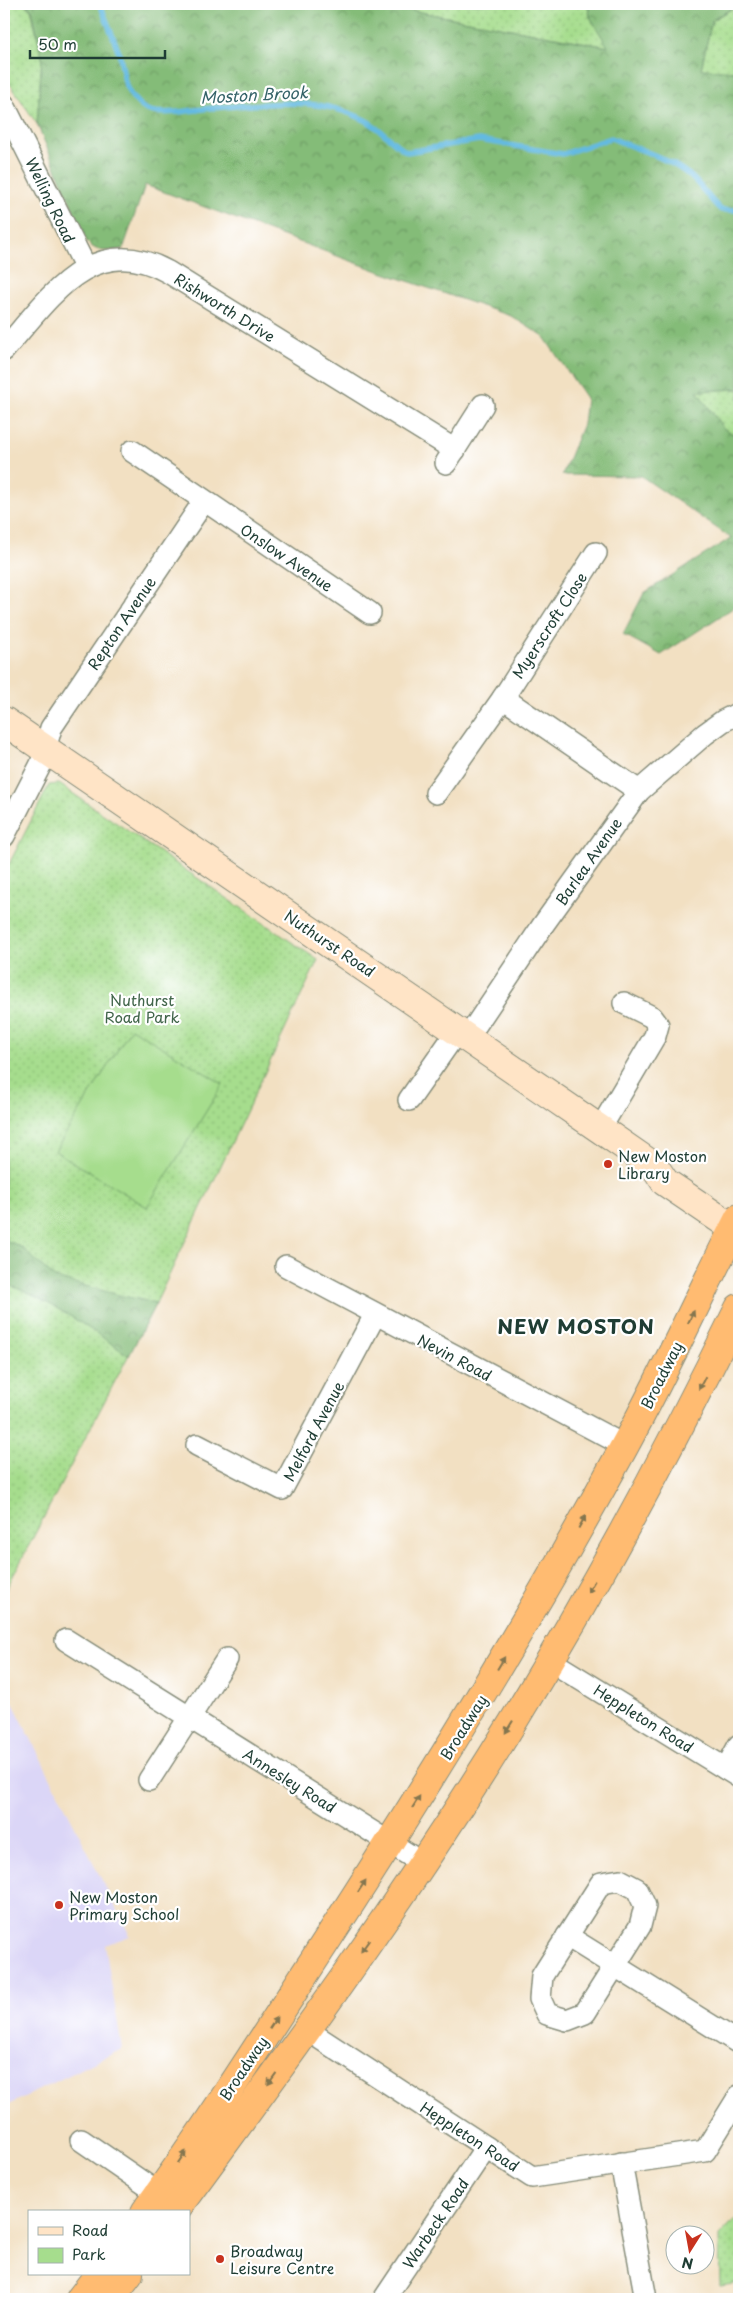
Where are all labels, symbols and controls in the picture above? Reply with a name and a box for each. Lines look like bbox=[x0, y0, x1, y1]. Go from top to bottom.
scale bar bbox=[30, 28, 165, 60]
text: 50 m bbox=[38, 32, 77, 55]
water label: Moston Brook bbox=[200, 79, 309, 109]
street label: Welling Road bbox=[20, 153, 82, 247]
street label: Rishworth Drive bbox=[170, 267, 280, 347]
street label: Onslow Avenue bbox=[236, 517, 338, 597]
street label: Myerscroft Close bbox=[506, 567, 592, 683]
street label: Repton Avenue bbox=[81, 572, 161, 674]
street label: Barlea Avenue bbox=[549, 812, 627, 910]
street label: Nuthurst Road bbox=[280, 904, 380, 982]
park label: Nuthurst Road Park bbox=[104, 988, 180, 1028]
place label: New Moston Library bbox=[618, 1144, 707, 1184]
marker: New Moston Library bbox=[602, 1158, 614, 1170]
one-way arrow bbox=[687, 1310, 695, 1324]
district label: NEW MOSTON bbox=[497, 1311, 655, 1341]
street label: Nevin Road bbox=[414, 1328, 496, 1386]
street label: Broadway bbox=[634, 1337, 688, 1413]
one-way arrow bbox=[698, 1376, 706, 1390]
street label: Melford Avenue bbox=[277, 1377, 349, 1485]
one-way arrow bbox=[578, 1515, 586, 1530]
one-way arrow bbox=[587, 1580, 595, 1594]
one-way arrow bbox=[497, 1657, 506, 1670]
street label: Heppleton Road bbox=[590, 1678, 698, 1758]
street label: Broadway bbox=[434, 1690, 492, 1764]
one-way arrow bbox=[505, 1721, 514, 1734]
street label: Annesley Road bbox=[239, 1742, 341, 1818]
one-way arrow bbox=[412, 1795, 421, 1808]
one-way arrow bbox=[357, 1880, 367, 1893]
place label: New Moston Primary School bbox=[69, 1885, 179, 1925]
marker: New Moston Primary School bbox=[53, 1899, 65, 1911]
one-way arrow bbox=[360, 1939, 370, 1953]
one-way arrow bbox=[268, 2016, 278, 2029]
street label: Broadway bbox=[213, 2031, 273, 2105]
one-way arrow bbox=[266, 2072, 277, 2085]
street label: Heppleton Road bbox=[416, 2095, 524, 2177]
one-way arrow bbox=[178, 2151, 187, 2164]
street label: Warbeck Road bbox=[396, 2173, 474, 2273]
legend bbox=[28, 2210, 190, 2276]
text: Road bbox=[72, 2218, 108, 2241]
north arrow bbox=[666, 2226, 716, 2276]
place label: Broadway Leisure Centre bbox=[230, 2239, 334, 2279]
text: Park bbox=[72, 2242, 106, 2265]
text: N bbox=[680, 2252, 695, 2275]
marker: Broadway Leisure Centre bbox=[214, 2253, 226, 2265]

